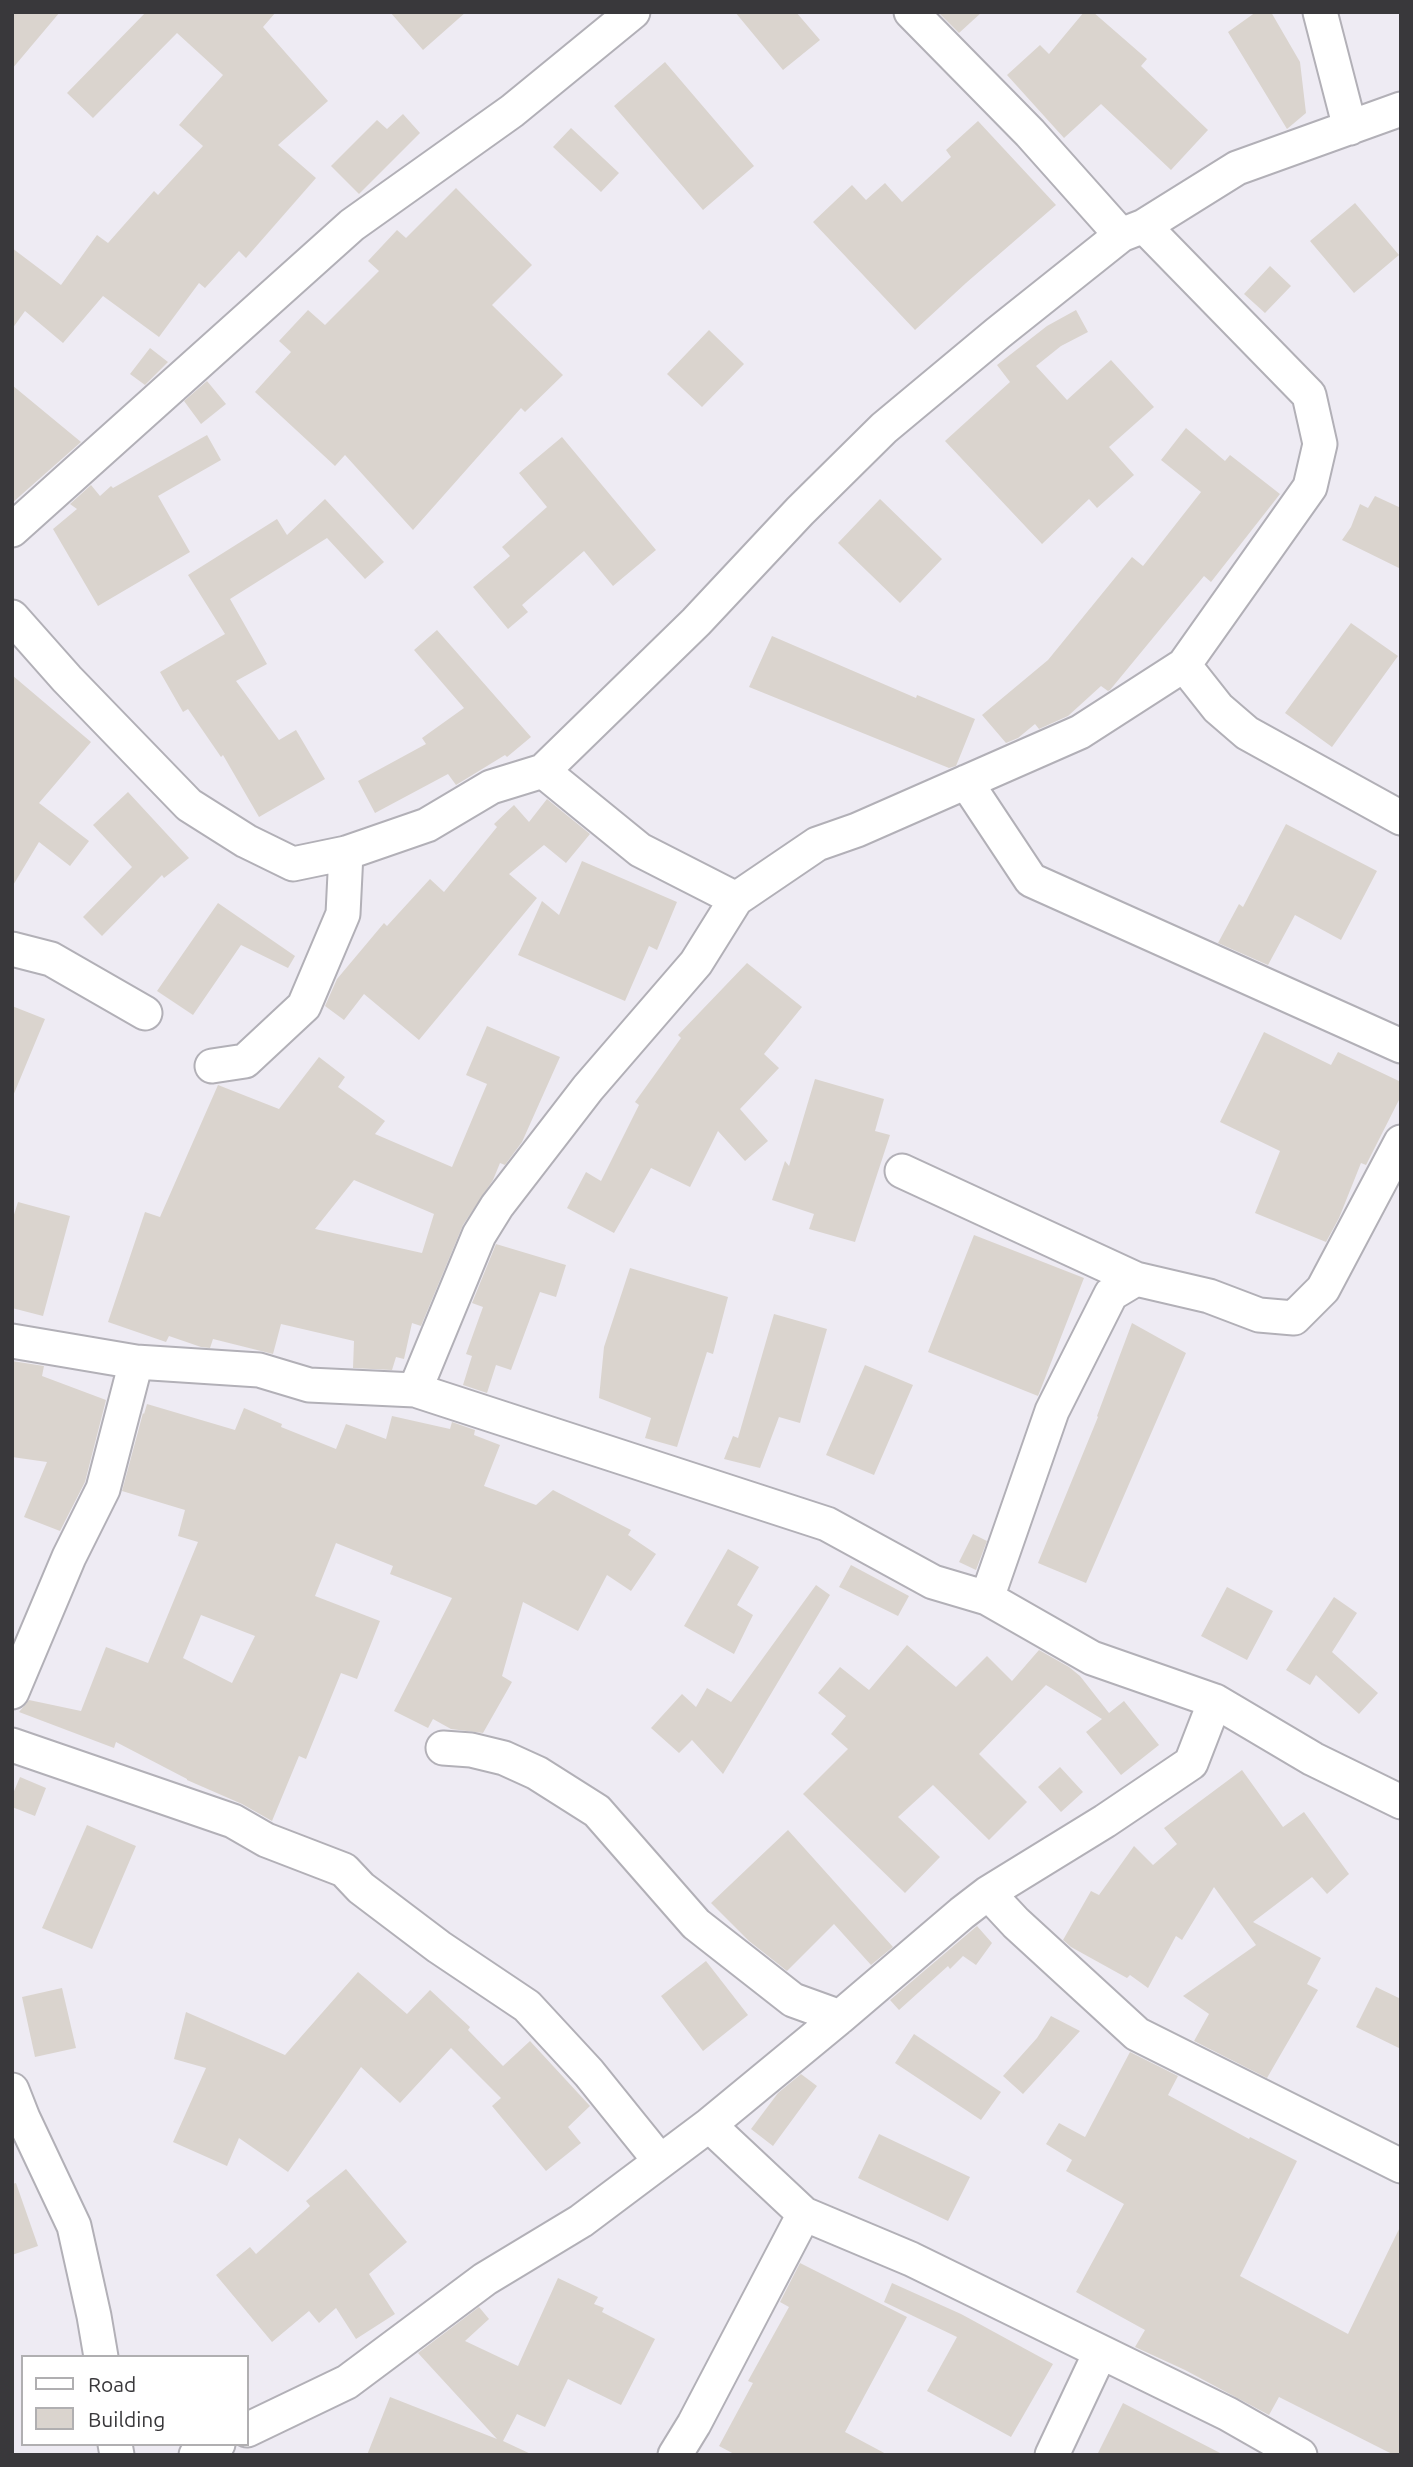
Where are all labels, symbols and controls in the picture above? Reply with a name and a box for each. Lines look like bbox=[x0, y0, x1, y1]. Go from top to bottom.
legend bbox=[21, 2355, 248, 2446]
text: Road bbox=[88, 2372, 136, 2396]
text: Building bbox=[88, 2407, 165, 2431]

